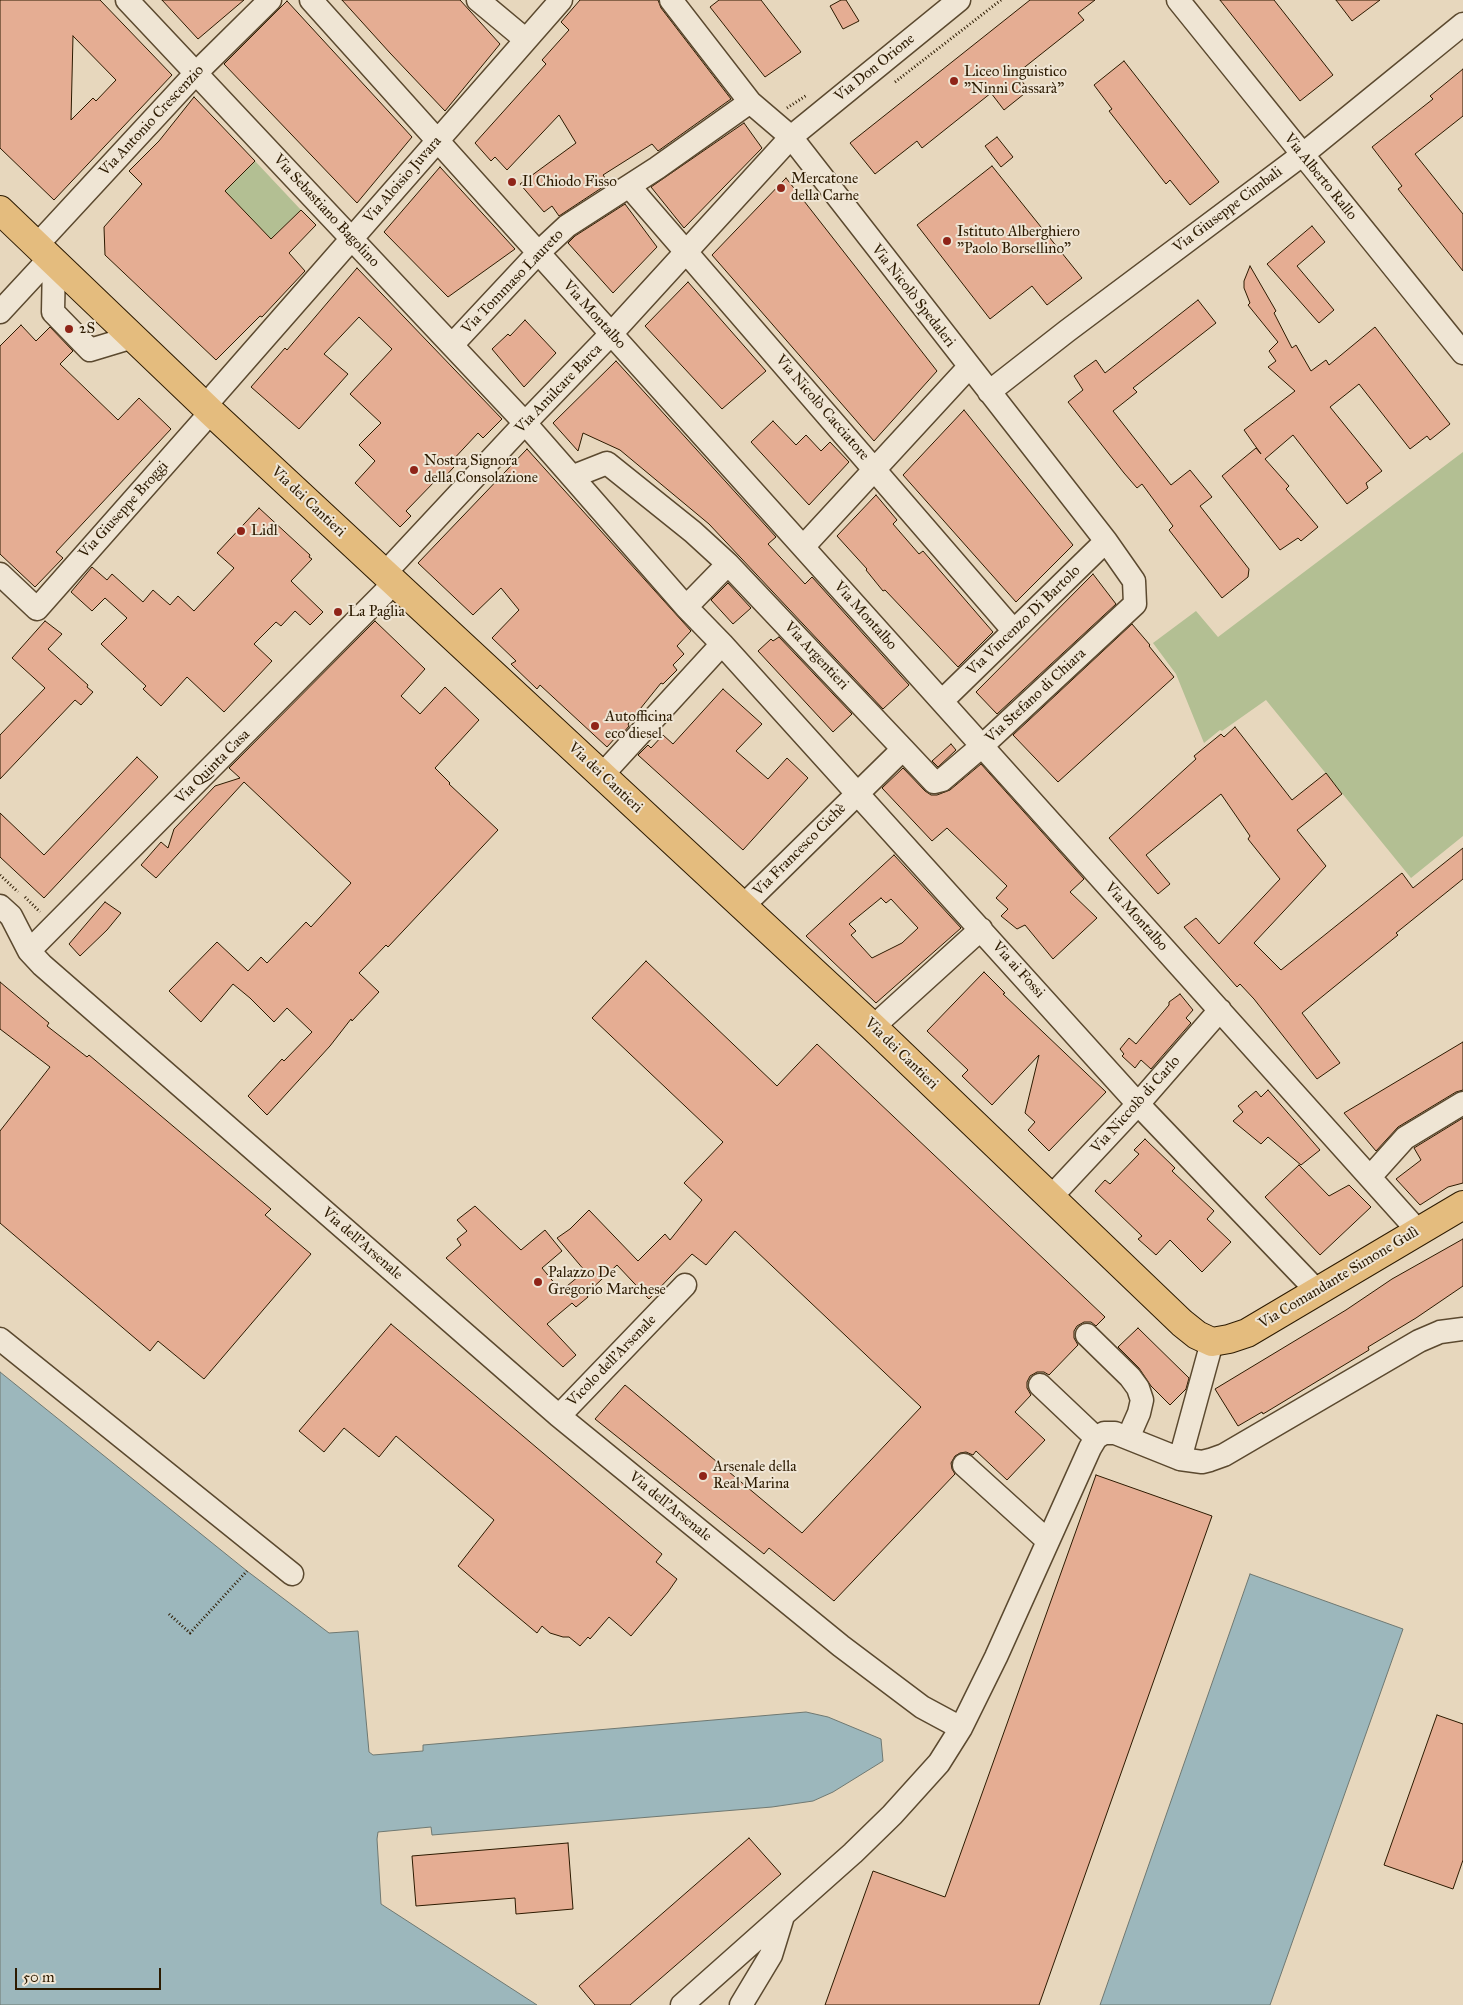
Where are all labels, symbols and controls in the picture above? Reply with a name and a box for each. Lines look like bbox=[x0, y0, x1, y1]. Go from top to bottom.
street label: Via Don Orione bbox=[831, 30, 919, 106]
street label: Via Antonio Crescenzio bbox=[96, 62, 208, 180]
place label: Liceo linguistico "Ninni Cassarà" bbox=[964, 63, 1067, 98]
marker: Liceo linguistico "Ninni Cassarà" bbox=[948, 75, 960, 87]
street label: Via Alberto Rallo bbox=[1280, 130, 1360, 224]
street label: Via Aloisio Juvara bbox=[360, 133, 446, 227]
street label: Via Sebastiano Bagolino bbox=[269, 151, 383, 271]
street label: Via Giuseppe Cimbali bbox=[1170, 163, 1286, 257]
place label: Mercatone della Carne bbox=[791, 170, 859, 205]
place label: Il Chiodo Fisso bbox=[522, 173, 617, 191]
marker: Il Chiodo Fisso bbox=[506, 176, 518, 188]
marker: Mercatone della Carne bbox=[775, 182, 787, 194]
place label: Istituto Alberghiero "Paolo Borsellino" bbox=[957, 223, 1080, 258]
street label: Via Tommaso Laureto bbox=[458, 226, 568, 338]
marker: Istituto Alberghiero "Paolo Borsellino" bbox=[941, 235, 953, 247]
street label: Via Nicolò Spedaleri bbox=[867, 241, 959, 351]
street label: Via Montalbo bbox=[559, 277, 629, 353]
place label: 2S bbox=[79, 320, 95, 338]
marker: 2S bbox=[63, 323, 75, 335]
street label: Via Amilcare Barca bbox=[512, 341, 606, 437]
street label: Via Nicolò Cacciatore bbox=[771, 352, 873, 464]
place label: Nostra Signora della Consolazione bbox=[424, 452, 538, 487]
street label: Via Giuseppe Broggi bbox=[76, 458, 172, 562]
street label: Via dei Cantieri bbox=[267, 463, 349, 541]
marker: Nostra Signora della Consolazione bbox=[408, 464, 420, 476]
place label: Lidl bbox=[251, 522, 278, 540]
marker: Lidl bbox=[235, 525, 247, 537]
street label: Via Vincenzo Di Bartolo bbox=[963, 562, 1085, 680]
street label: Via Montalbo bbox=[830, 578, 900, 654]
place label: La Paglia bbox=[348, 603, 405, 621]
marker: La Paglia bbox=[332, 606, 344, 618]
street label: Via Argentieri bbox=[780, 618, 852, 694]
street label: Via Stefano di Chiara bbox=[982, 645, 1090, 747]
place label: Autofficina eco diesel bbox=[605, 708, 673, 743]
marker: Autofficina eco diesel bbox=[589, 720, 601, 732]
street label: Via Quinta Casa bbox=[172, 726, 254, 808]
street label: Via dei Cantieri bbox=[564, 739, 646, 817]
street label: Via Francesco Cichè bbox=[750, 800, 850, 900]
street label: Via Montalbo bbox=[1101, 879, 1171, 955]
street label: Via ai Fossi bbox=[988, 938, 1048, 1002]
street label: Via dei Cantieri bbox=[861, 1014, 941, 1094]
street label: Via Niccolò di Carlo bbox=[1088, 1053, 1184, 1157]
street label: Via dell'Arsenale bbox=[318, 1204, 406, 1284]
street label: Via Comandante Simone Gulì bbox=[1256, 1223, 1422, 1333]
place label: Palazzo De Gregorio Marchese bbox=[548, 1264, 666, 1299]
marker: Palazzo De Gregorio Marchese bbox=[532, 1276, 544, 1288]
street label: Vicolo dell'Arsenale bbox=[564, 1311, 660, 1411]
place label: Arsenale della Real Marina bbox=[713, 1458, 797, 1493]
street label: Via dell'Arsenale bbox=[625, 1468, 715, 1546]
marker: Arsenale della Real Marina bbox=[697, 1470, 709, 1482]
scale bar bbox=[18, 1958, 164, 1990]
text: 50 m bbox=[23, 1968, 55, 1986]

